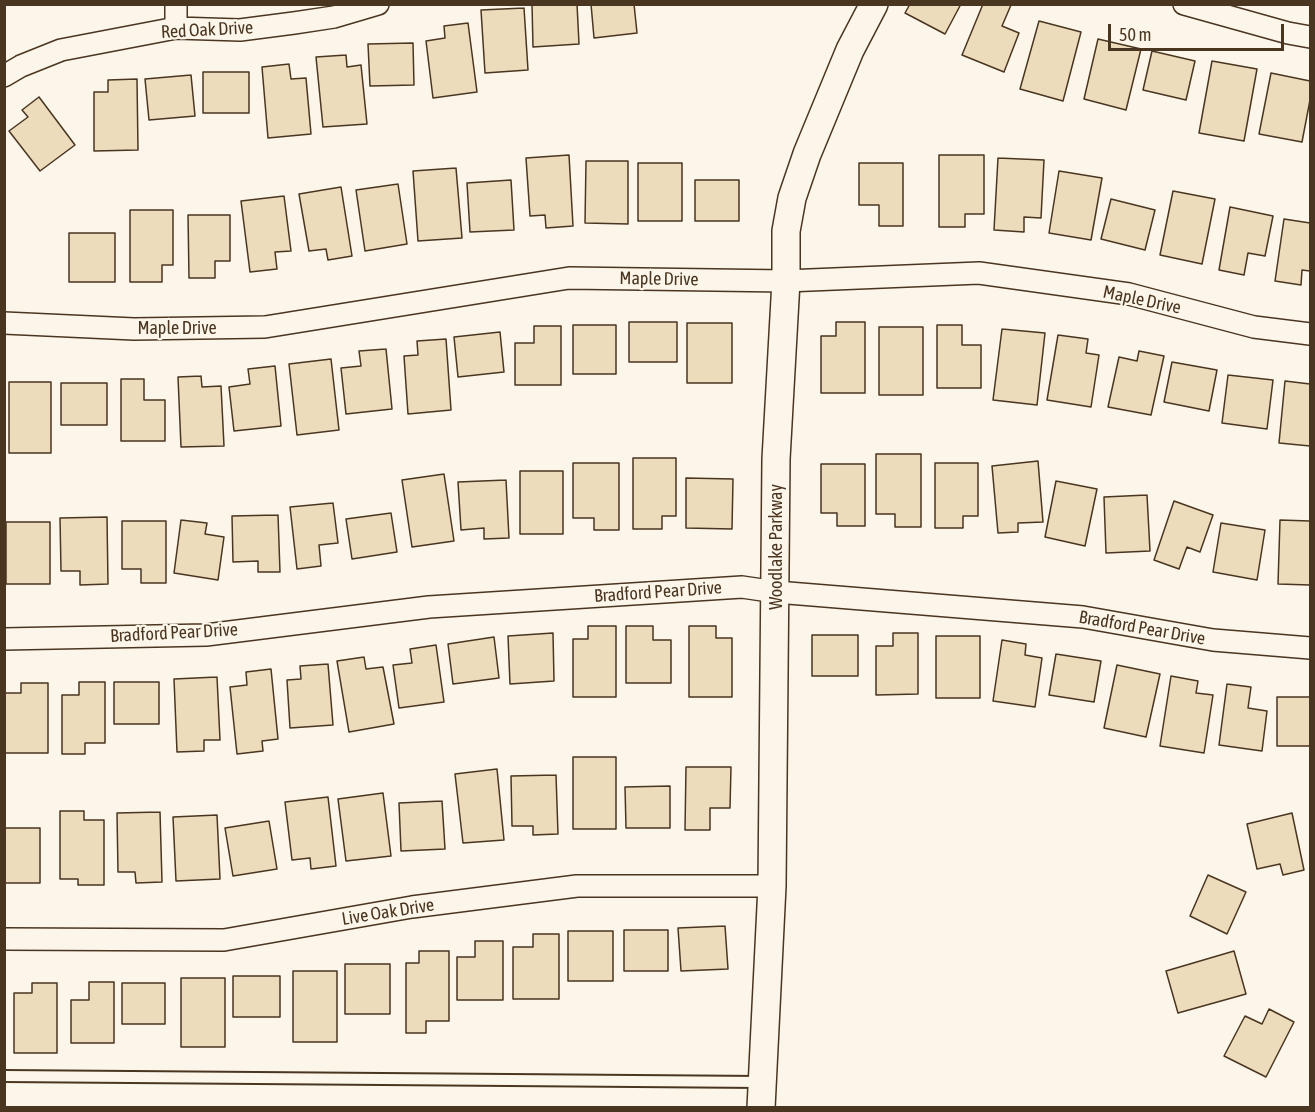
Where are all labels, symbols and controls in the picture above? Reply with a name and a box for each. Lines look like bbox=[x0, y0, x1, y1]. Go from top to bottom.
scale bar bbox=[1111, 12, 1286, 50]
street label: Red Oak Drive bbox=[160, 17, 254, 43]
text: 50 m bbox=[1119, 24, 1151, 45]
street label: Maple Drive bbox=[619, 268, 699, 290]
street label: Maple Drive bbox=[1101, 281, 1183, 319]
street label: Maple Drive bbox=[137, 317, 217, 339]
street label: Woodlake Parkway bbox=[765, 484, 787, 610]
street label: Bradford Pear Drive bbox=[593, 577, 723, 607]
street label: Bradford Pear Drive bbox=[1077, 606, 1207, 650]
street label: Bradford Pear Drive bbox=[110, 619, 238, 647]
street label: Live Oak Drive bbox=[340, 894, 436, 930]

